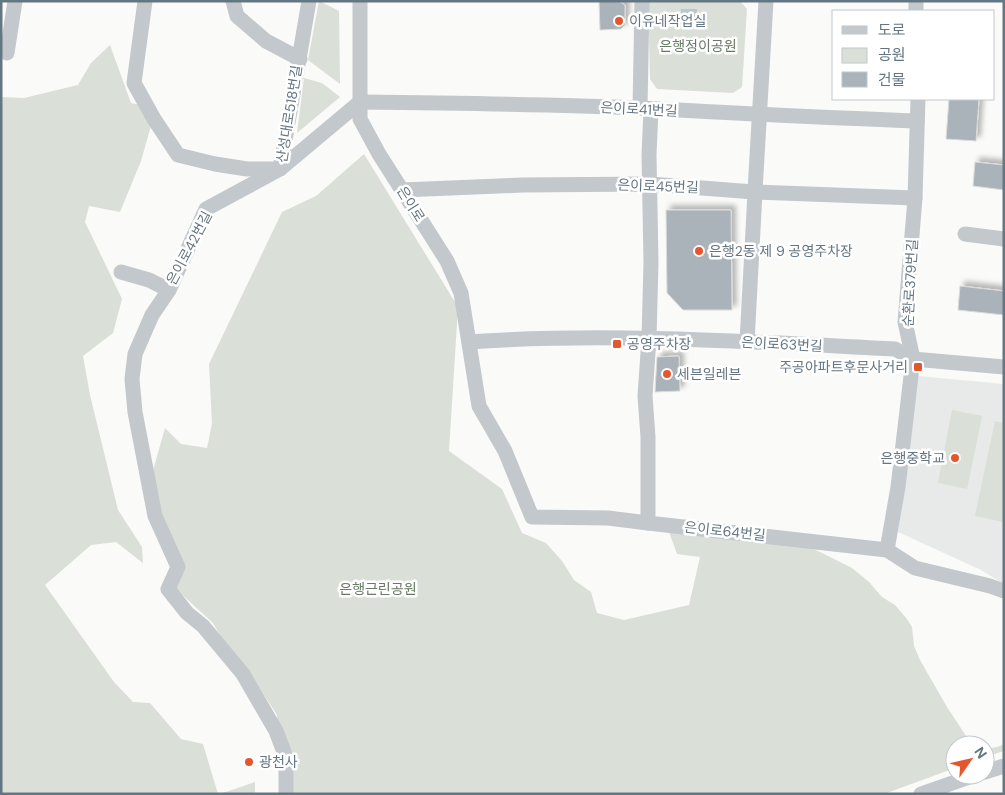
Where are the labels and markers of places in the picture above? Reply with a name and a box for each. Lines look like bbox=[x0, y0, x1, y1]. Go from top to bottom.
place label: 이유네작업실 bbox=[629, 12, 706, 30]
marker: 이유네작업실 bbox=[613, 15, 625, 27]
place label: 은행2동 제 9 공영주차장 bbox=[709, 242, 853, 260]
marker: 은행2동 제 9 공영주차장 bbox=[693, 245, 705, 257]
place label: 공영주차장 bbox=[627, 335, 692, 353]
marker: 공영주차장 bbox=[611, 338, 623, 350]
place label: 주공아파트후문사거리 bbox=[779, 358, 908, 376]
marker: 주공아파트후문사거리 bbox=[912, 361, 924, 373]
place label: 세븐일레븐 bbox=[677, 365, 742, 383]
marker: 세븐일레븐 bbox=[661, 368, 673, 380]
place label: 은행중학교 bbox=[881, 449, 945, 467]
marker: 은행중학교 bbox=[949, 452, 961, 464]
place label: 광천사 bbox=[259, 753, 298, 771]
marker: 광천사 bbox=[243, 756, 255, 768]

